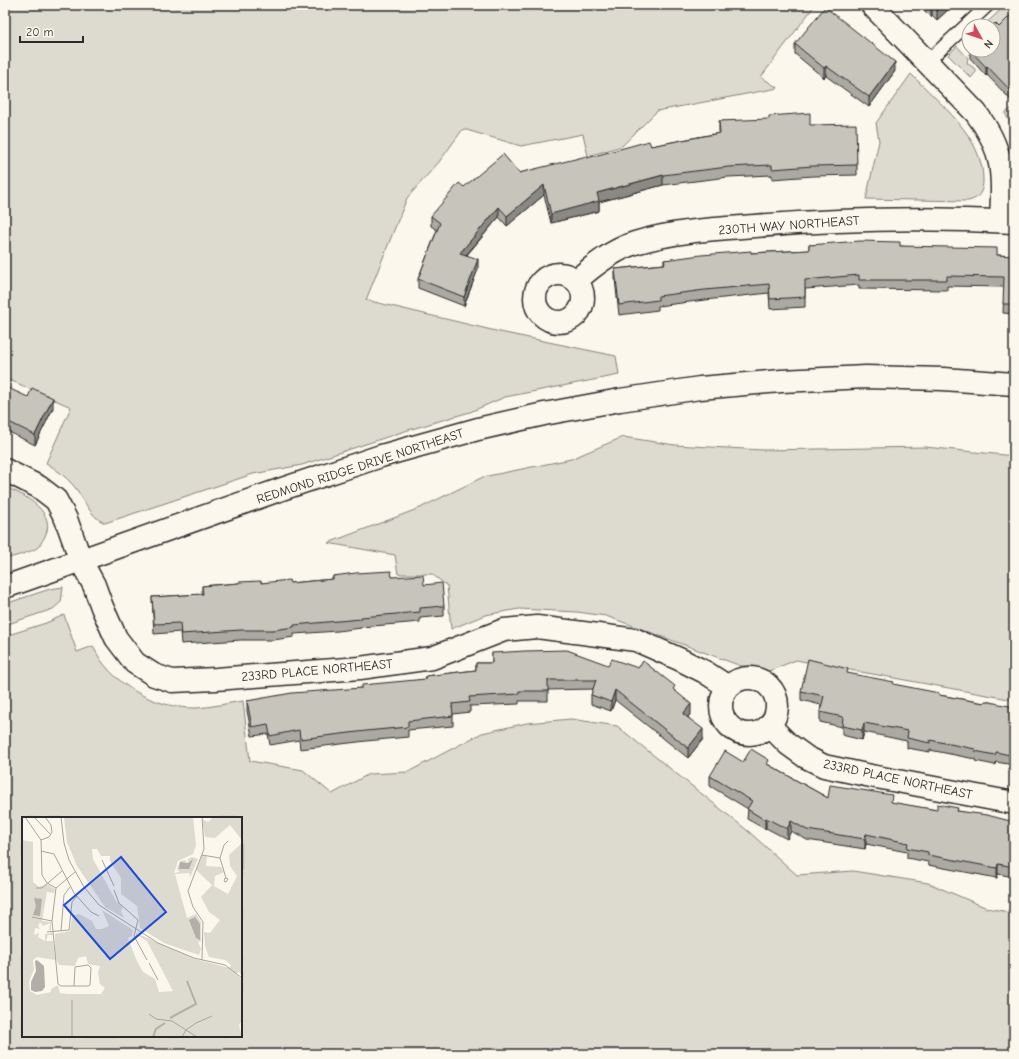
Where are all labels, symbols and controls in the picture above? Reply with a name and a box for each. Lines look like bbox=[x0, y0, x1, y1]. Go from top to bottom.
scale bar bbox=[20, 18, 83, 44]
north arrow bbox=[961, 18, 1001, 58]
text: 20 m bbox=[26, 25, 54, 39]
text: N bbox=[981, 37, 996, 51]
street label: 230TH WAY NORTHEAST bbox=[718, 213, 860, 237]
street label: REDMOND RIDGE DRIVE NORTHEAST bbox=[255, 425, 466, 507]
street label: 233RD PLACE NORTHEAST bbox=[241, 656, 394, 684]
street label: 233RD PLACE NORTHEAST bbox=[822, 756, 974, 802]
inset map bbox=[22, 817, 242, 1037]

